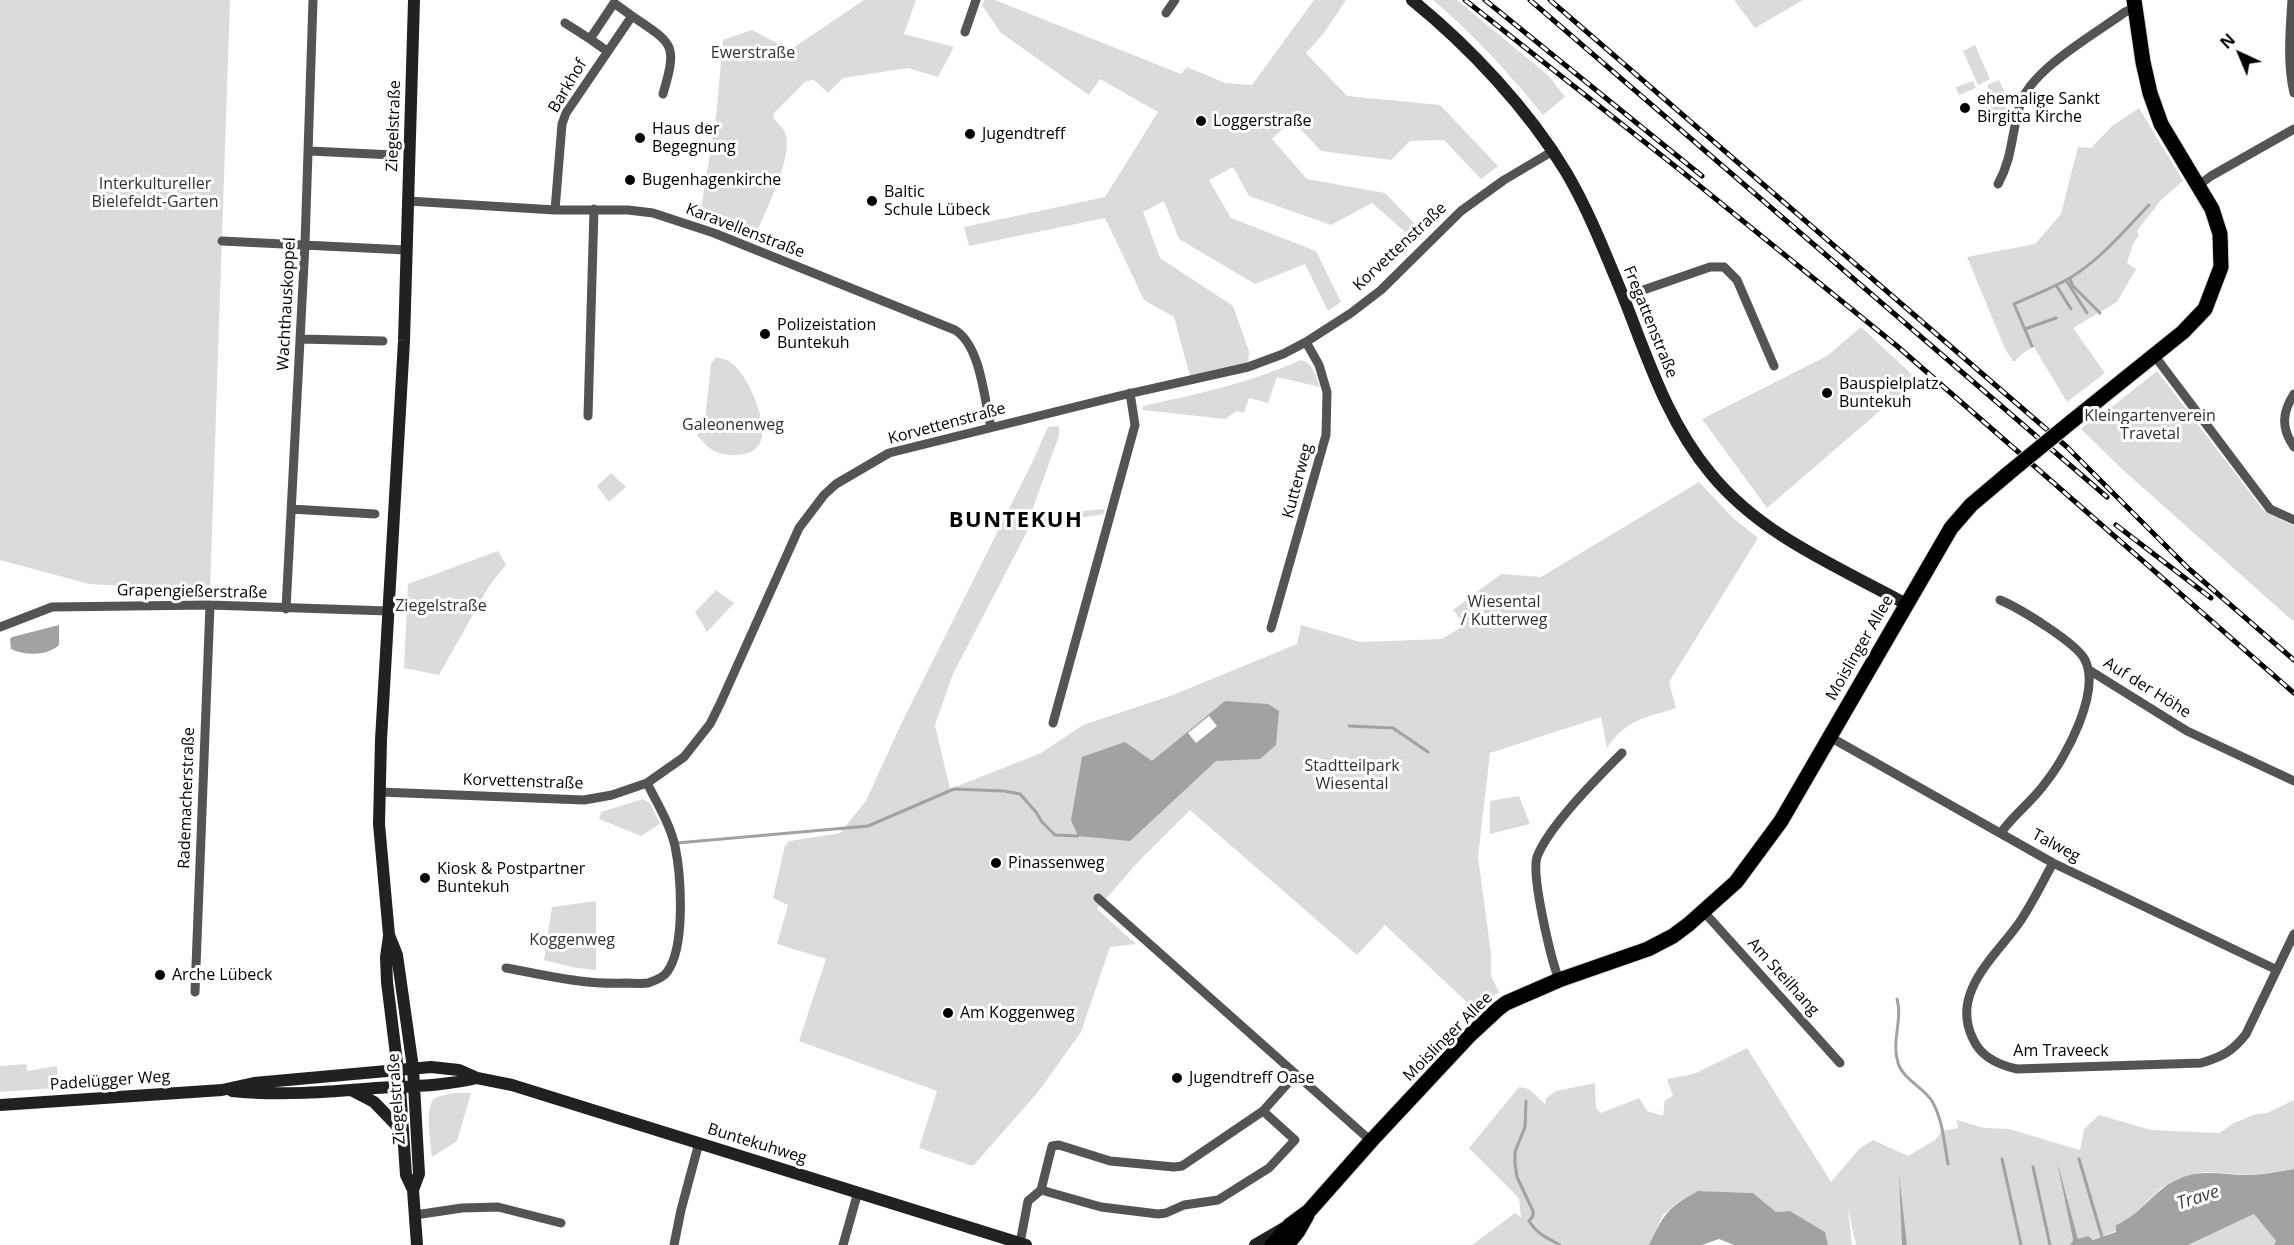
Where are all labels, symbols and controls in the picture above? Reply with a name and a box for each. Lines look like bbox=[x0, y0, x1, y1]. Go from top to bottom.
north arrow bbox=[2210, 24, 2270, 84]
text: N bbox=[2215, 29, 2240, 53]
park label: Ewerstraße bbox=[711, 43, 795, 63]
street label: Barkhof bbox=[545, 56, 591, 116]
street label: Ziegelstraße bbox=[383, 80, 405, 172]
place label: ehemalige Sankt Birgitta Kirche bbox=[1977, 89, 2100, 127]
marker: ehemalige Sankt Birgitta Kirche bbox=[1958, 101, 1972, 115]
place label: Loggerstraße bbox=[1213, 111, 1312, 131]
marker: Loggerstraße bbox=[1194, 114, 1208, 128]
place label: Haus der Begegnung bbox=[652, 119, 736, 157]
place label: Jugendtreff bbox=[982, 124, 1065, 144]
marker: Jugendtreff bbox=[963, 127, 977, 141]
marker: Haus der Begegnung bbox=[633, 131, 647, 145]
place label: Bugenhagenkirche bbox=[642, 170, 781, 190]
marker: Bugenhagenkirche bbox=[623, 173, 637, 187]
park label: Interkultureller Bielefeldt-Garten bbox=[92, 174, 218, 212]
place label: Baltic Schule Lübeck bbox=[884, 182, 990, 220]
marker: Baltic Schule Lübeck bbox=[865, 194, 879, 208]
street label: Korvettenstraße bbox=[1349, 199, 1451, 295]
street label: Karavellenstraße bbox=[683, 200, 807, 262]
street label: Wachthauskoppel bbox=[274, 237, 300, 371]
street label: Fregattenstraße bbox=[1619, 263, 1681, 381]
place label: Polizeistation Buntekuh bbox=[777, 315, 876, 353]
marker: Polizeistation Buntekuh bbox=[758, 327, 772, 341]
place label: Bauspielplatz Buntekuh bbox=[1839, 374, 1938, 412]
marker: Bauspielplatz Buntekuh bbox=[1820, 386, 1834, 400]
street label: Korvettenstraße bbox=[886, 399, 1008, 449]
park label: Kleingartenverein Travetal bbox=[2084, 406, 2216, 444]
park label: Galeonenweg bbox=[682, 415, 784, 435]
street label: Kutterweg bbox=[1279, 442, 1317, 520]
district label: BUNTEKUH bbox=[949, 508, 1083, 534]
street label: Grapengießerstraße bbox=[117, 581, 267, 603]
park label: Wiesental / Kutterweg bbox=[1461, 592, 1547, 630]
street label: Moislinger Allee bbox=[1822, 592, 1898, 704]
park label: Ziegelstraße bbox=[395, 596, 487, 616]
street label: Auf der Höhe bbox=[2100, 654, 2194, 722]
street label: Rademacherstraße bbox=[175, 727, 199, 869]
park label: Stadtteilpark Wiesental bbox=[1304, 756, 1400, 794]
street label: Korvettenstraße bbox=[462, 770, 584, 794]
street label: Talweg bbox=[2029, 825, 2083, 867]
place label: Pinassenweg bbox=[1008, 853, 1104, 873]
marker: Pinassenweg bbox=[989, 856, 1003, 870]
place label: Kiosk & Postpartner Buntekuh bbox=[437, 859, 585, 897]
marker: Kiosk & Postpartner Buntekuh bbox=[418, 871, 432, 885]
park label: Koggenweg bbox=[529, 930, 615, 950]
street label: Am Steilhang bbox=[1743, 934, 1823, 1020]
place label: Arche Lübeck bbox=[172, 965, 272, 985]
marker: Arche Lübeck bbox=[153, 968, 167, 982]
street label: Moislinger Allee bbox=[1399, 988, 1497, 1086]
place label: Am Koggenweg bbox=[960, 1003, 1075, 1023]
marker: Am Koggenweg bbox=[941, 1006, 955, 1020]
street label: Am Traveeck bbox=[2013, 1041, 2109, 1061]
street label: Ziegelstraße bbox=[384, 1053, 410, 1145]
street label: Padelügger Weg bbox=[49, 1067, 171, 1095]
place label: Jugendtreff Oase bbox=[1189, 1068, 1314, 1088]
marker: Jugendtreff Oase bbox=[1170, 1071, 1184, 1085]
street label: Buntekuhweg bbox=[705, 1120, 809, 1168]
water label: Trave bbox=[2174, 1181, 2222, 1215]

